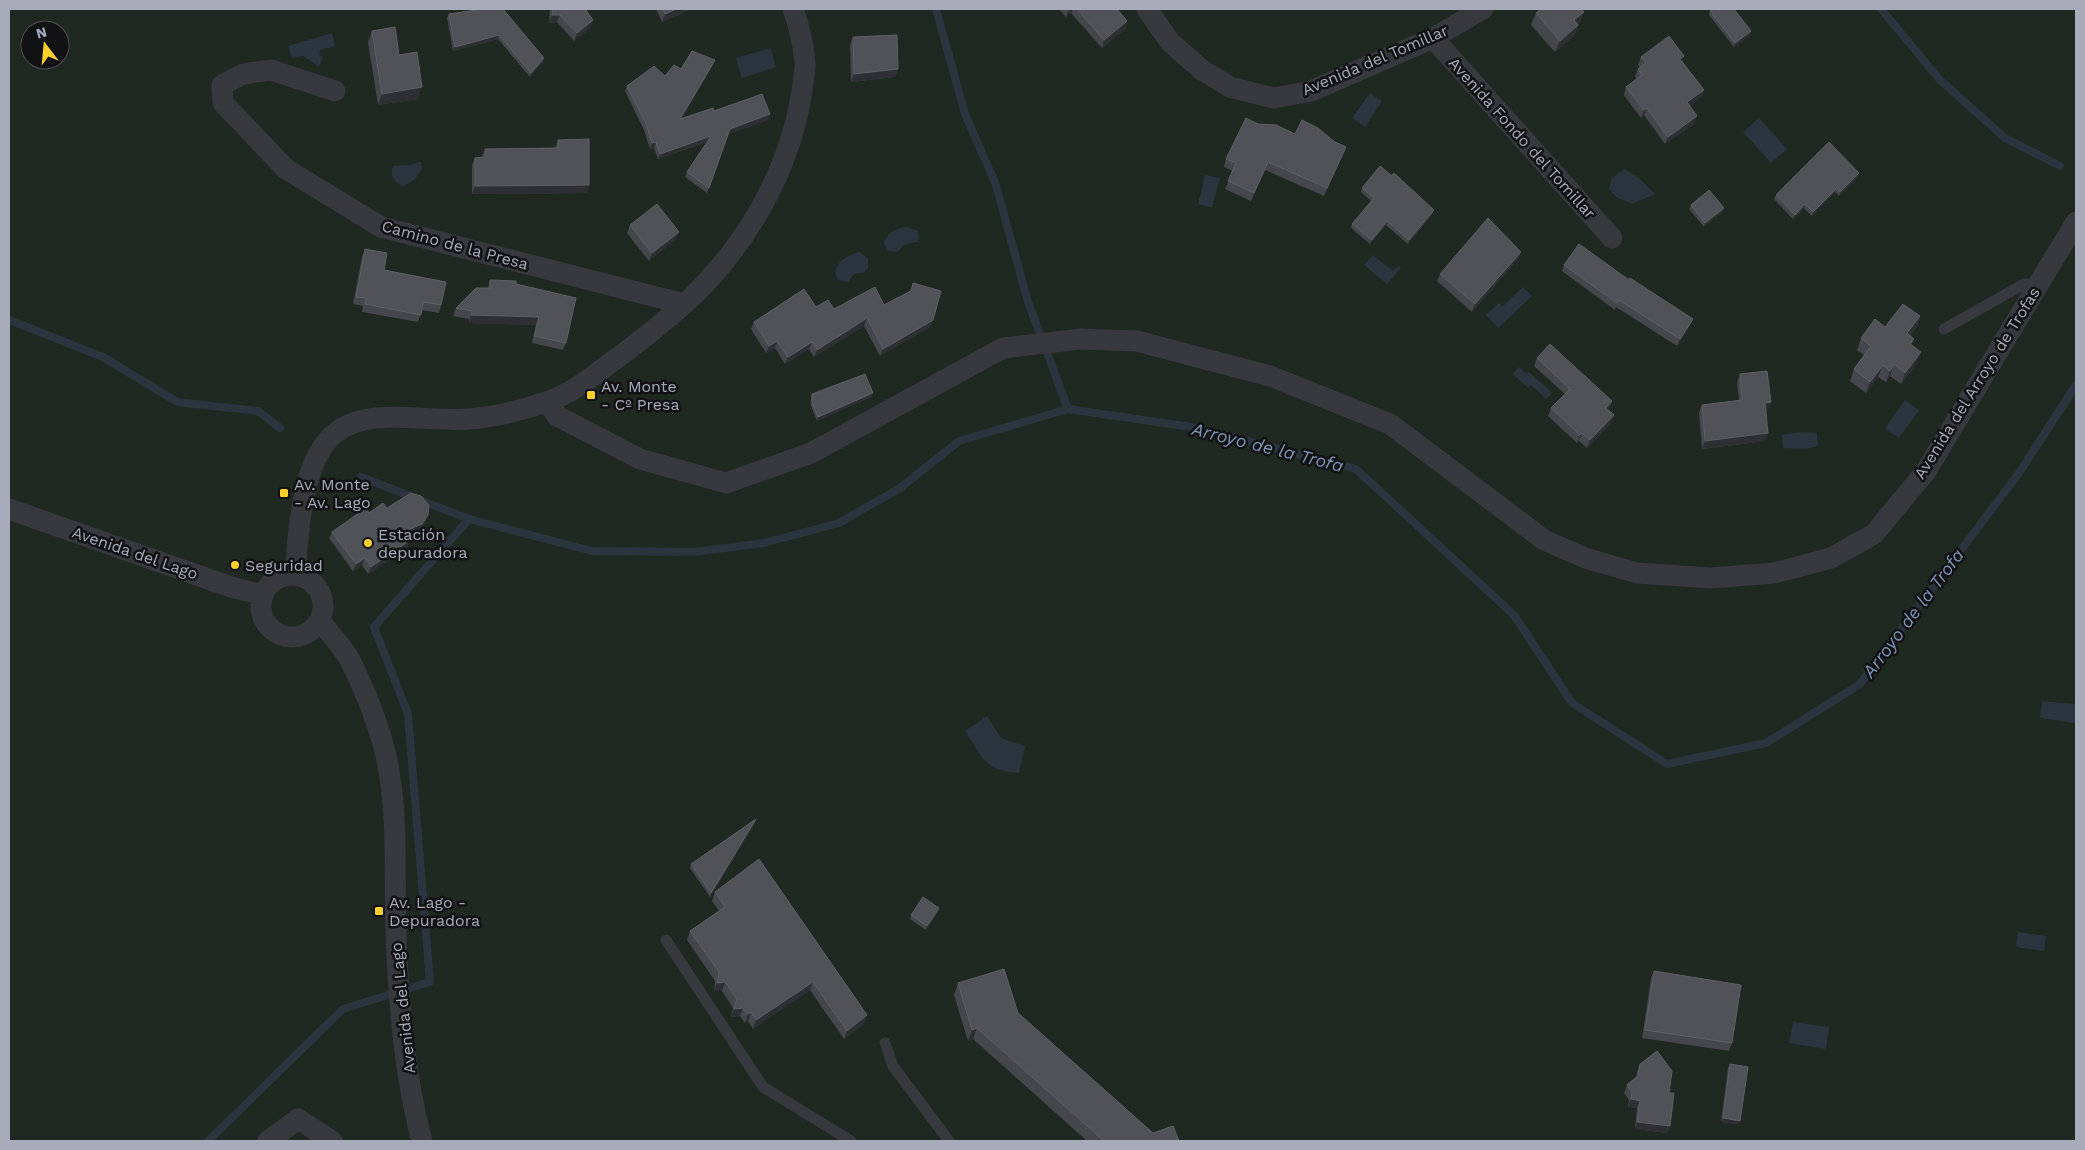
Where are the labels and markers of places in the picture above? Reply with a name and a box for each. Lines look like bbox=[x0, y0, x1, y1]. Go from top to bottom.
place label: Av. Monte - Cº Presa bbox=[601, 377, 680, 414]
marker: Av. Monte - Cº Presa bbox=[585, 389, 597, 401]
place label: Av. Monte - Av. Lago bbox=[294, 475, 371, 512]
marker: Av. Monte - Av. Lago bbox=[278, 487, 290, 499]
place label: Estación depuradora bbox=[378, 525, 468, 562]
marker: Estación depuradora bbox=[362, 537, 374, 549]
place label: Seguridad bbox=[245, 556, 323, 575]
marker: Seguridad bbox=[229, 559, 241, 571]
place label: Av. Lago - Depuradora bbox=[389, 893, 480, 930]
marker: Av. Lago - Depuradora bbox=[373, 905, 385, 917]

